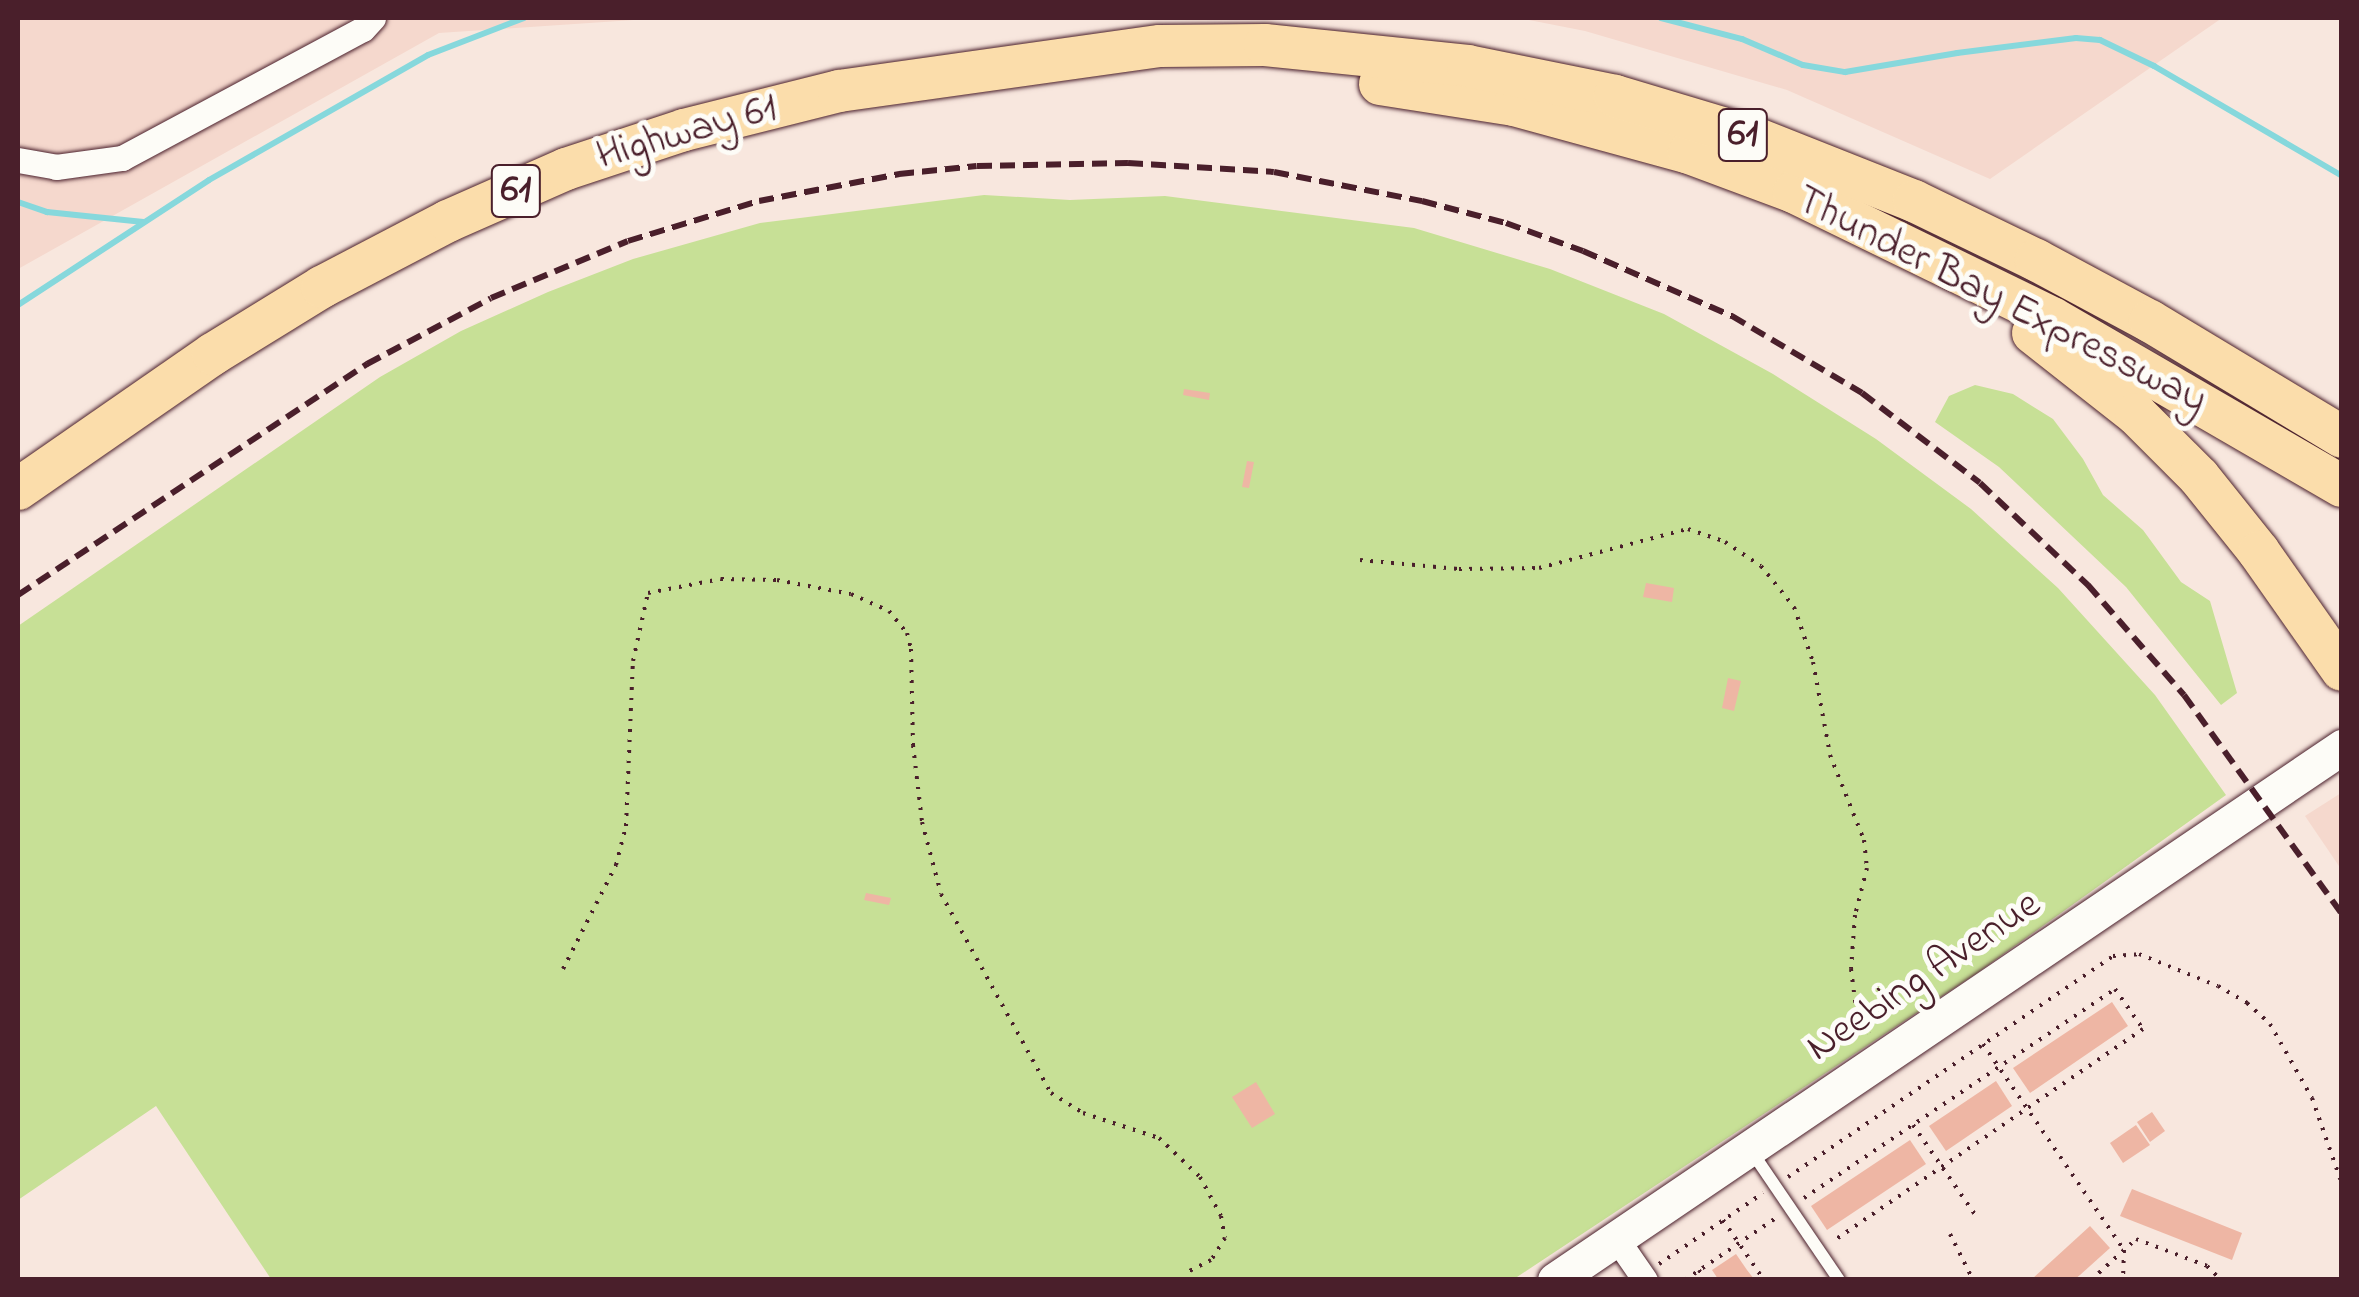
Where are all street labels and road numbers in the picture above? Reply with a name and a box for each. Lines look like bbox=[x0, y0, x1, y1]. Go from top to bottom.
street label: Highway 61 bbox=[591, 83, 783, 183]
road number: 61 bbox=[1716, 100, 1770, 170]
road number: 61 bbox=[488, 156, 544, 226]
street label: Thunder Bay Expressway bbox=[1787, 175, 2215, 427]
street label: Neebing Avenue bbox=[1797, 880, 2051, 1074]

